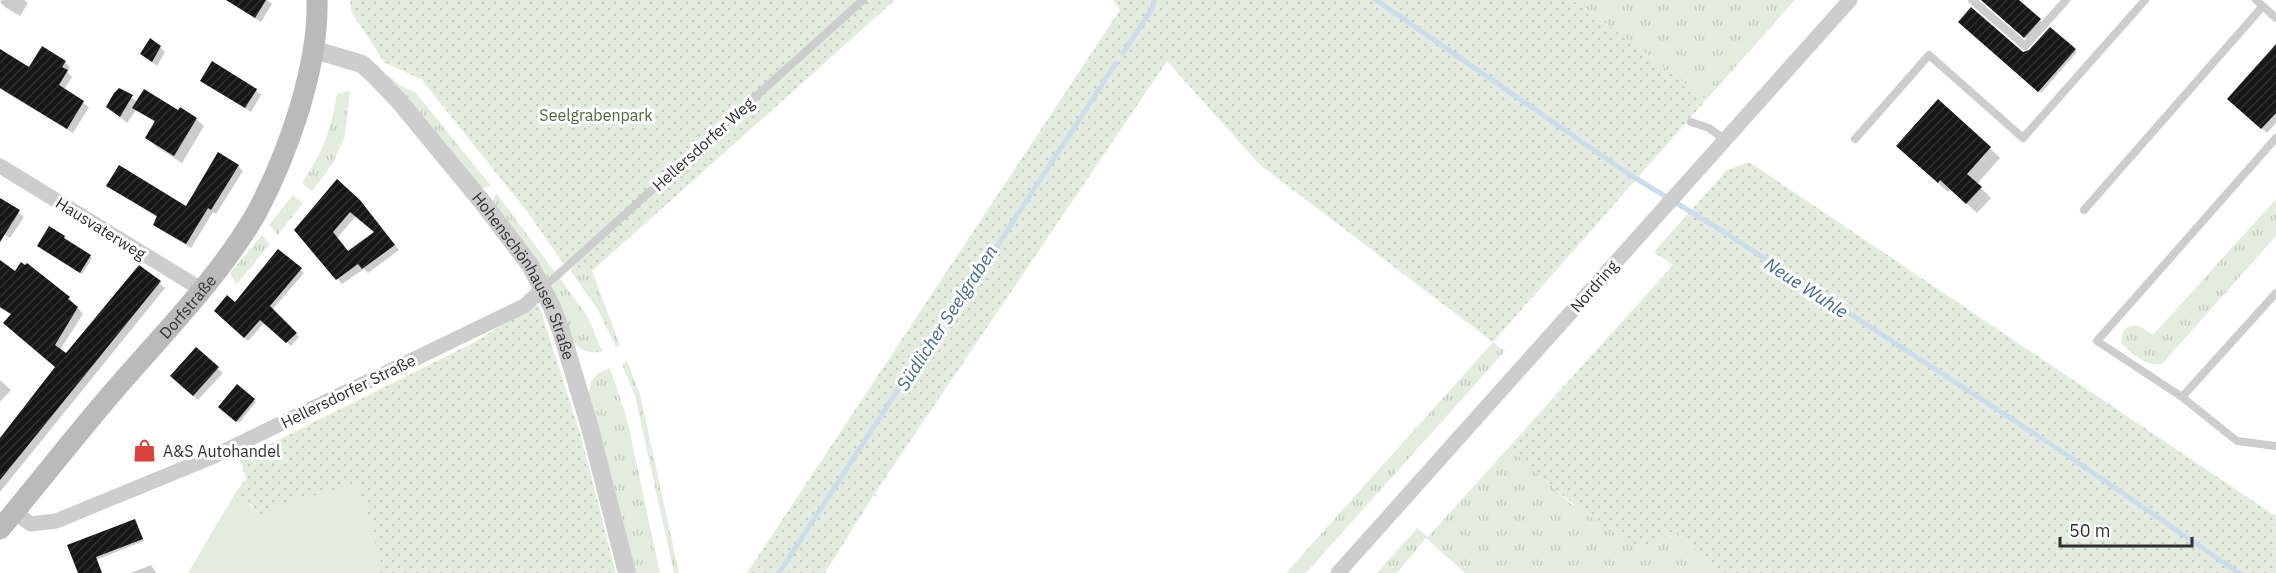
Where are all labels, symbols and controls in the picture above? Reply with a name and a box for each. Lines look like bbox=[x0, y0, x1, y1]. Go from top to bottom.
street label: Hellersdorfer Weg bbox=[648, 93, 758, 195]
park label: Seelgrabenpark bbox=[539, 105, 653, 125]
street label: Hohenschönhauser Straße bbox=[468, 188, 579, 362]
street label: Hausvaterweg bbox=[52, 192, 150, 264]
water label: Südlicher Seelgraben bbox=[891, 241, 1002, 395]
water label: Neue Wuhle bbox=[1760, 252, 1852, 323]
street label: Nordring bbox=[1566, 255, 1622, 316]
street label: Dorfstraße bbox=[155, 270, 220, 343]
street label: Hellersdorfer Straße bbox=[277, 350, 419, 432]
shop icon: A&S Autohandel bbox=[132, 438, 158, 464]
place label: A&S Autohandel bbox=[163, 441, 280, 461]
scale bar bbox=[2060, 510, 2192, 548]
text: 50 m bbox=[2069, 519, 2111, 542]

